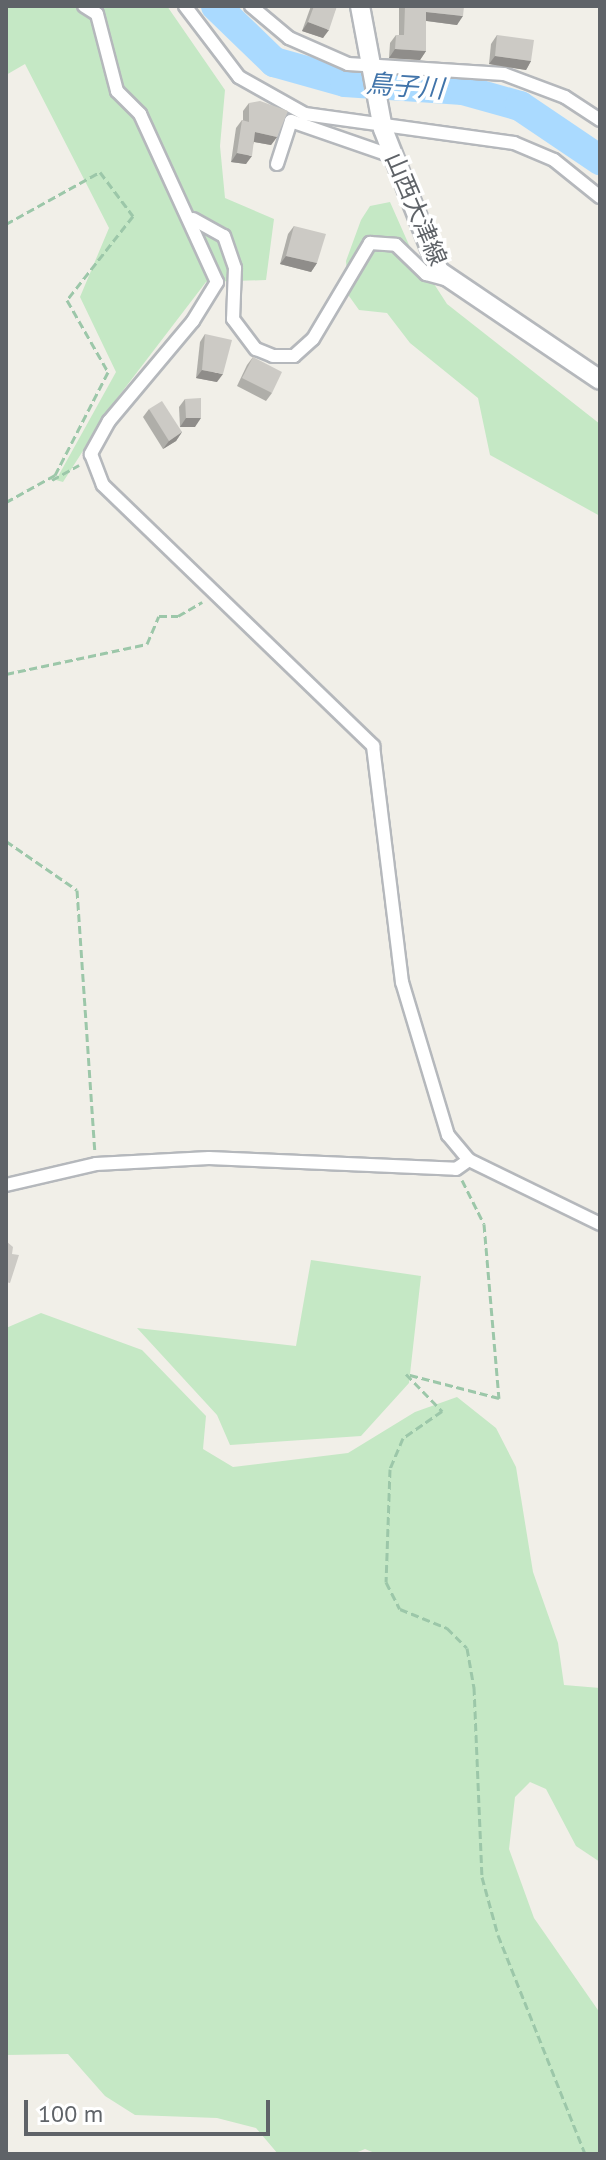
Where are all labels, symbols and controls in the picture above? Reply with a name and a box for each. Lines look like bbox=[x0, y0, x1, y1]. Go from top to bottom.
water label: 鳥子川 bbox=[365, 68, 445, 104]
street label: 山西大津線 bbox=[379, 148, 453, 270]
scale bar bbox=[28, 2084, 274, 2134]
text: 100 m bbox=[38, 2098, 103, 2129]

